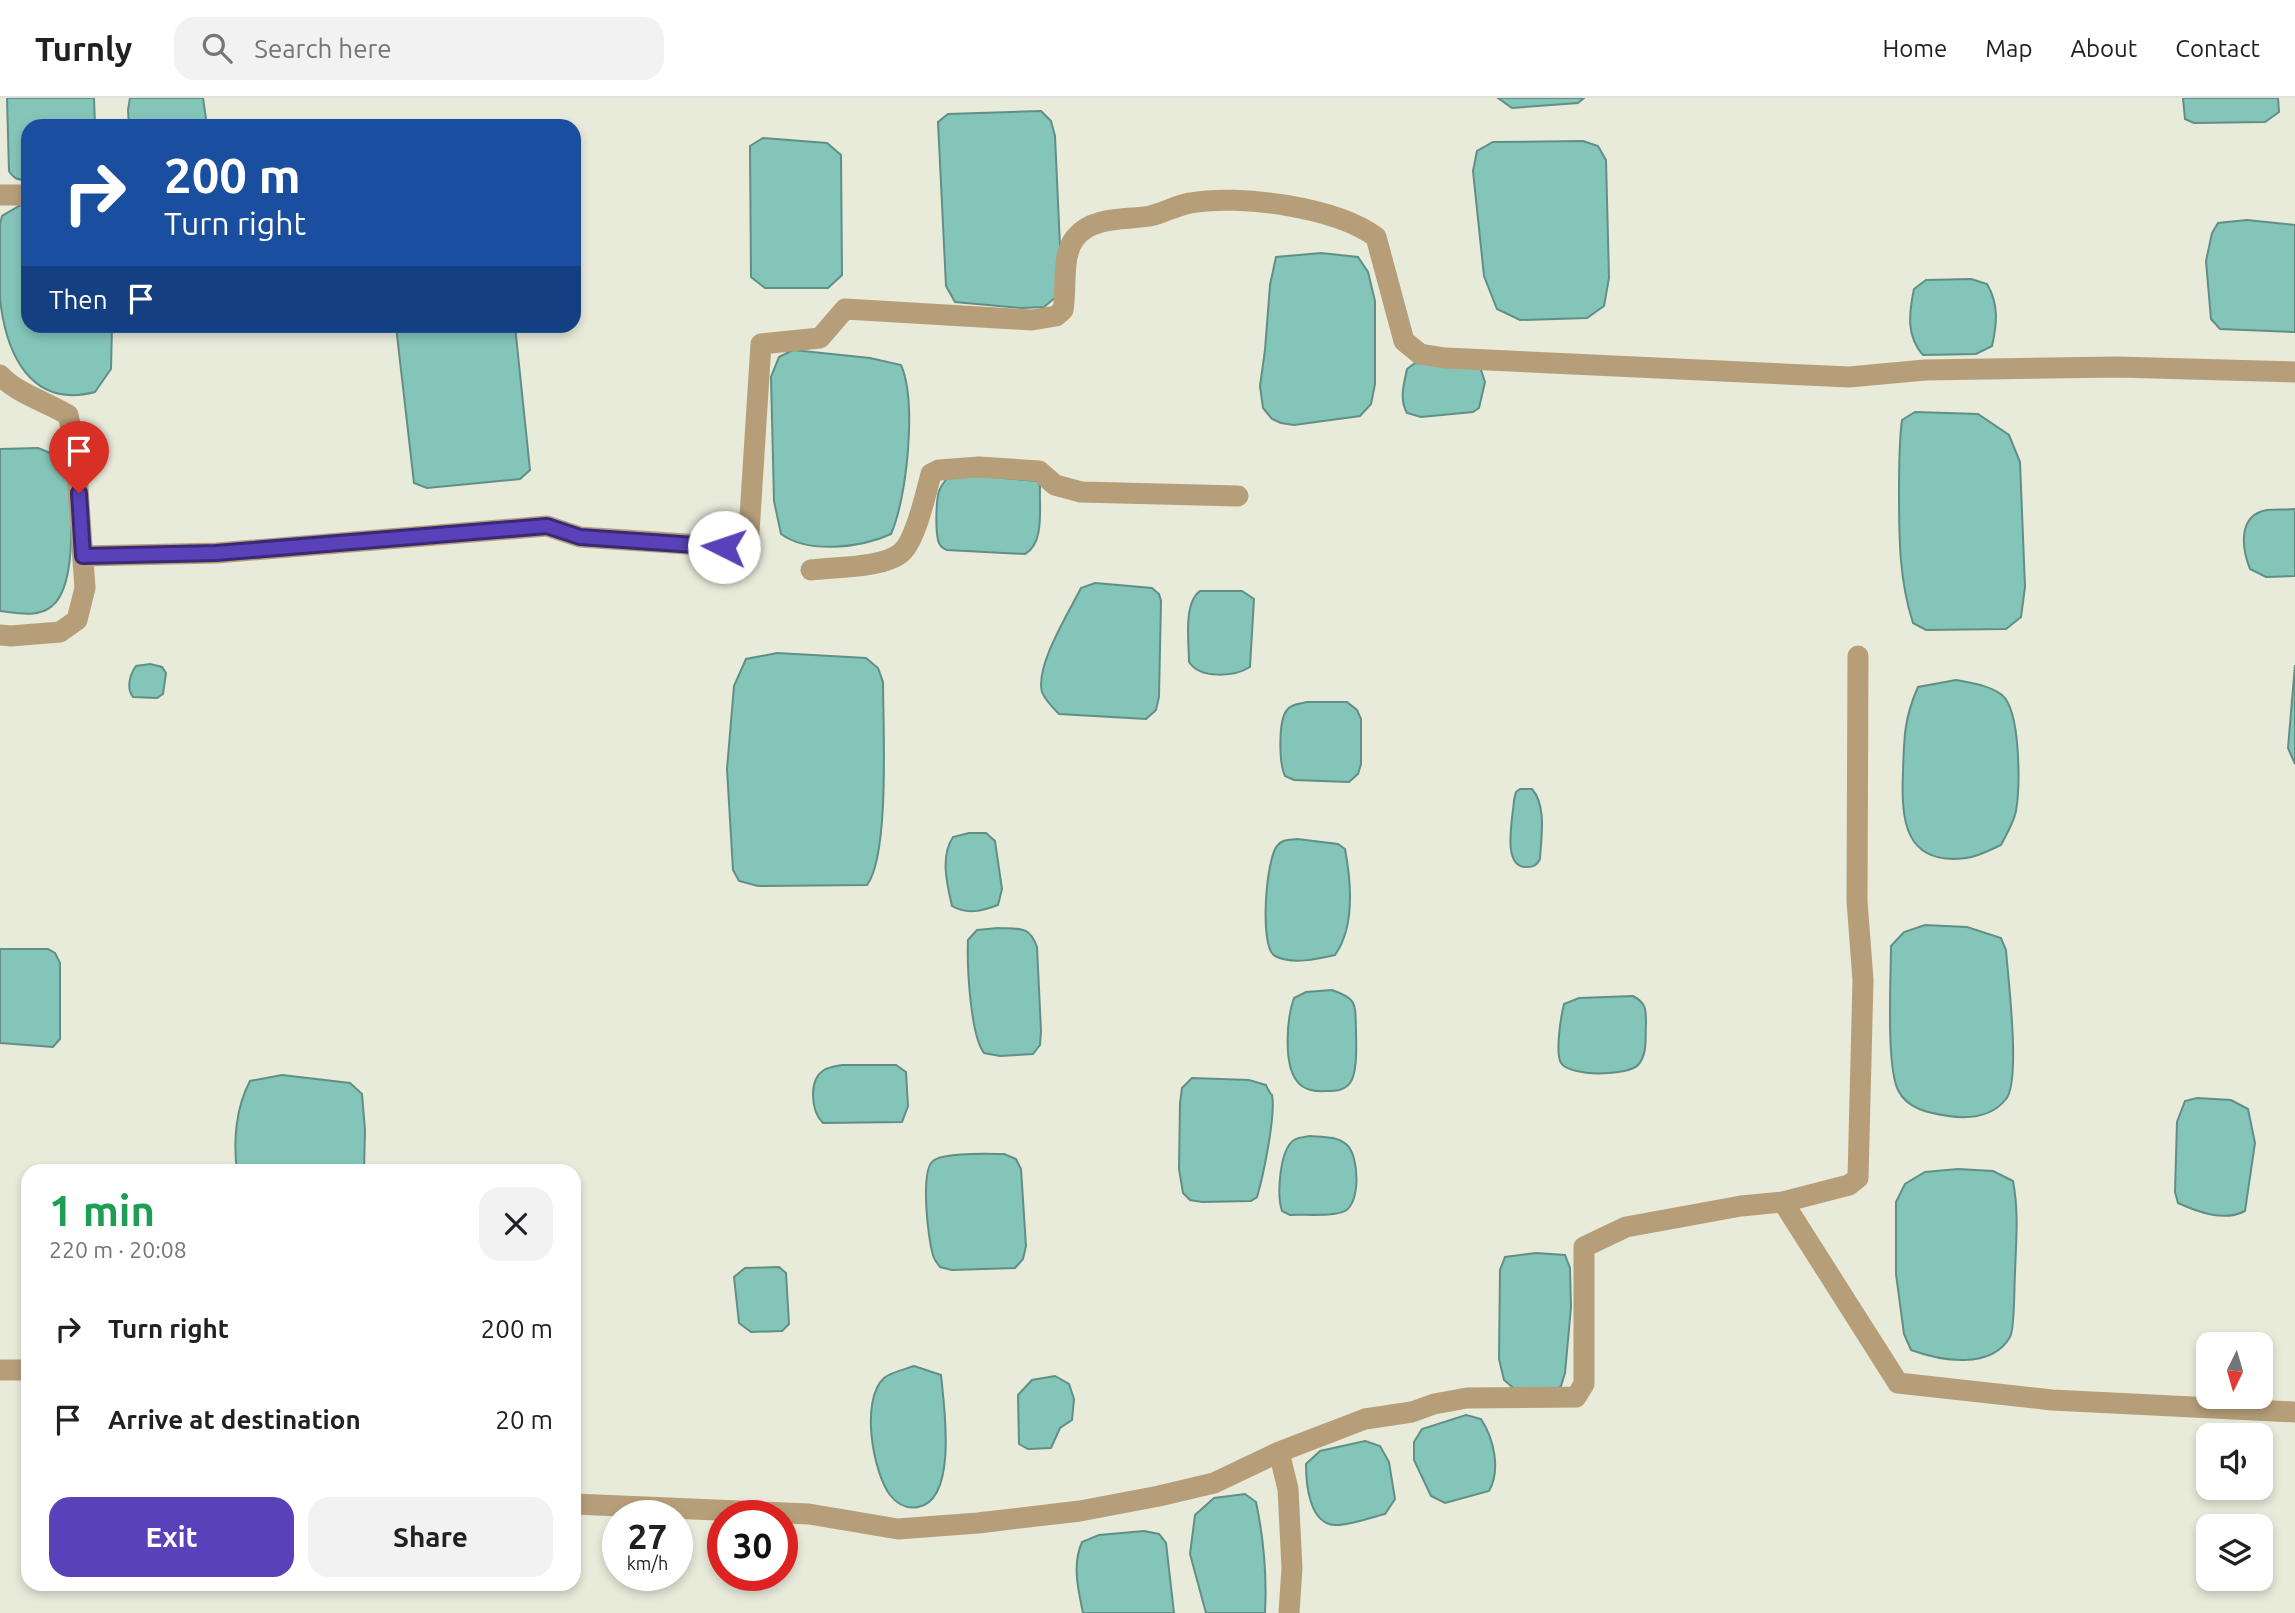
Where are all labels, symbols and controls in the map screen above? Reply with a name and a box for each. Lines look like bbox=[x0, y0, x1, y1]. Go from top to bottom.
search box bbox=[174, 17, 664, 80]
icon: search bbox=[198, 29, 236, 67]
text: Turnly bbox=[35, 30, 132, 67]
text: Search here bbox=[254, 34, 392, 63]
text: Home bbox=[1882, 35, 1947, 62]
text: Map bbox=[1985, 35, 2032, 62]
text: About bbox=[2070, 35, 2137, 62]
text: Contact bbox=[2175, 35, 2260, 62]
icon: right bbox=[49, 147, 140, 238]
text: 200 m bbox=[164, 147, 301, 202]
text: Turn right bbox=[164, 205, 306, 241]
icon: arrive bbox=[122, 280, 160, 318]
text: Then bbox=[49, 285, 108, 314]
pin bbox=[49, 421, 109, 493]
icon: arrive bbox=[60, 432, 98, 470]
position arrow bbox=[687, 510, 761, 584]
text: 1 min bbox=[49, 1187, 155, 1234]
button: close bbox=[479, 1187, 553, 1261]
text: 220 m · 20:08 bbox=[49, 1237, 187, 1262]
icon: right bbox=[49, 1310, 87, 1348]
text: Turn right bbox=[108, 1314, 229, 1343]
text: 200 m bbox=[481, 1314, 553, 1343]
north arrow bbox=[2196, 1332, 2273, 1409]
map controls bbox=[2196, 1332, 2273, 1591]
icon: arrive bbox=[49, 1401, 87, 1439]
text: Arrive at destination bbox=[108, 1405, 361, 1434]
text: 20 m bbox=[495, 1405, 553, 1434]
button: sound bbox=[2196, 1423, 2273, 1500]
button: Exit bbox=[49, 1497, 294, 1577]
button: Share bbox=[308, 1497, 553, 1577]
speed limit sign: 30 bbox=[707, 1500, 798, 1591]
button: layers bbox=[2196, 1514, 2273, 1591]
text: 27 bbox=[628, 1516, 667, 1556]
text: km/h bbox=[627, 1553, 668, 1573]

